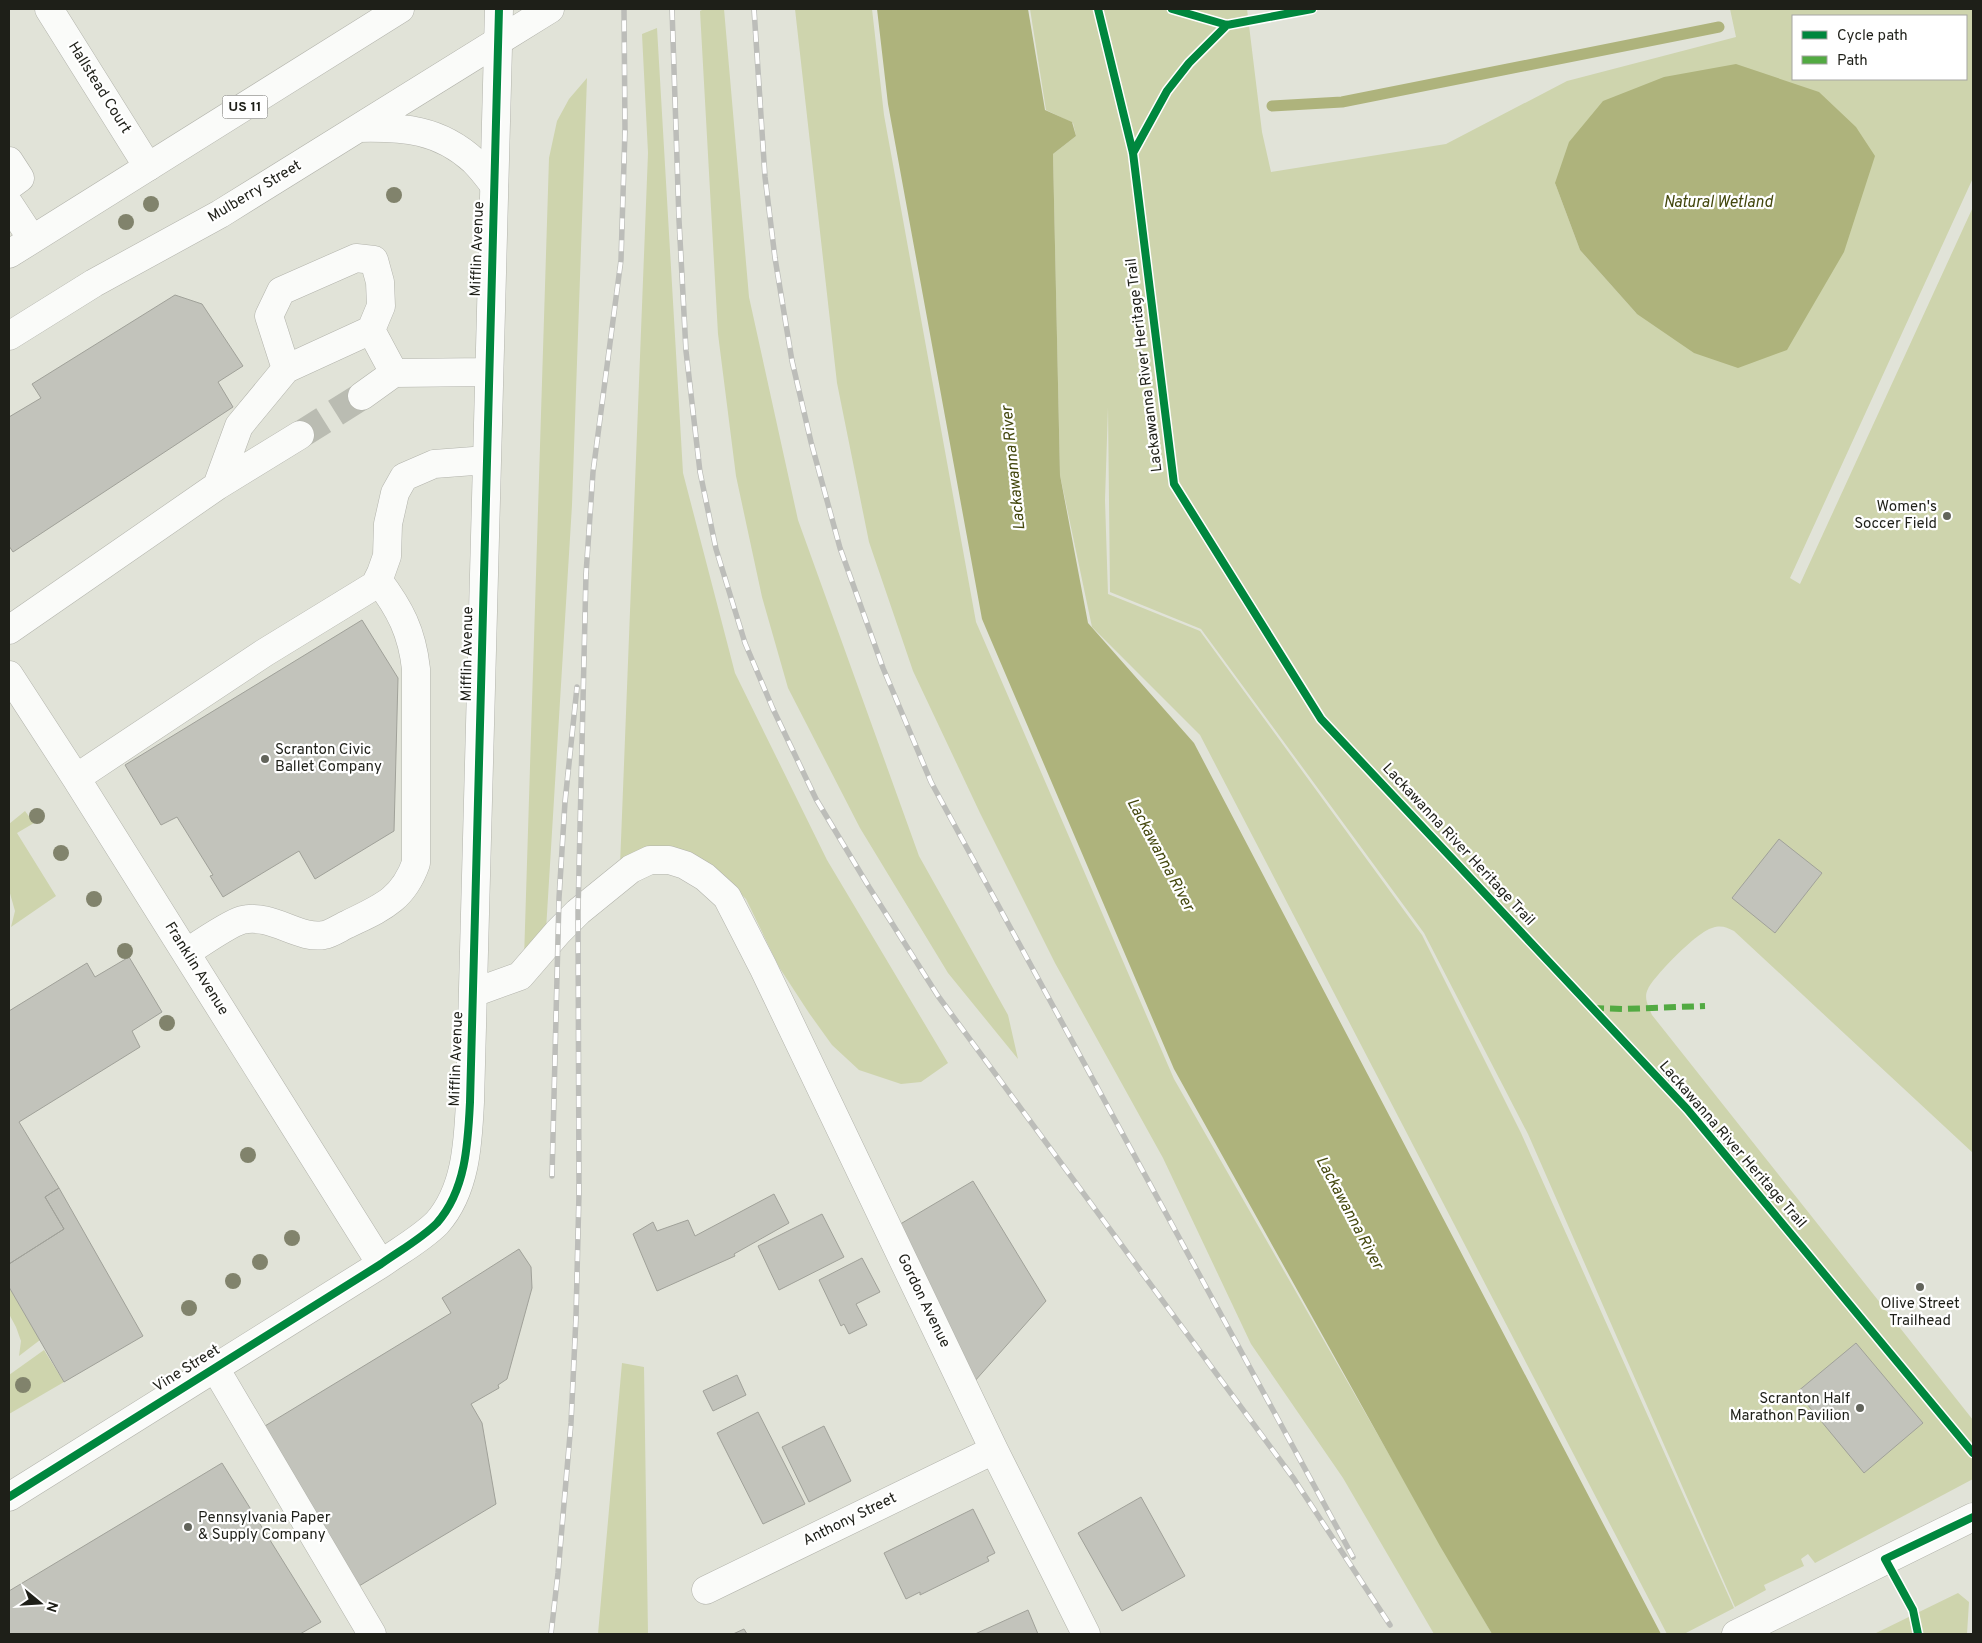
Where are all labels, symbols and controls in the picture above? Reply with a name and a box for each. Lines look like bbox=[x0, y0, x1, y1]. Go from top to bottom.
legend bbox=[1792, 15, 1967, 80]
text: Cycle path bbox=[1837, 27, 1908, 46]
street label: Hallstead Court bbox=[63, 39, 135, 137]
text: Path bbox=[1837, 52, 1868, 71]
road number: US 11 bbox=[222, 95, 268, 118]
street label: Mulberry Street bbox=[205, 157, 305, 227]
water label: Natural Wetland bbox=[1663, 193, 1774, 213]
street label: Mifflin Avenue bbox=[467, 201, 489, 297]
street label: Lackawanna River Heritage Trail bbox=[1122, 257, 1168, 473]
water label: Lackawanna River bbox=[997, 403, 1030, 531]
place label: Women's Soccer Field bbox=[1854, 498, 1937, 534]
marker: Women's Soccer Field bbox=[1941, 510, 1953, 522]
street label: Mifflin Avenue bbox=[458, 606, 478, 702]
place label: Scranton Civic Ballet Company bbox=[275, 741, 382, 777]
marker: Scranton Civic Ballet Company bbox=[259, 753, 271, 765]
street label: Lackawanna River Heritage Trail bbox=[1378, 760, 1538, 930]
water label: Lackawanna River bbox=[1122, 795, 1199, 917]
street label: Franklin Avenue bbox=[160, 919, 232, 1019]
street label: Mifflin Avenue bbox=[446, 1011, 468, 1107]
street label: Lackawanna River Heritage Trail bbox=[1654, 1057, 1810, 1233]
water label: Lackawanna River bbox=[1311, 1153, 1388, 1275]
street label: Gordon Avenue bbox=[892, 1251, 954, 1351]
marker: Olive Street Trailhead bbox=[1914, 1281, 1926, 1293]
place label: Olive Street Trailhead bbox=[1880, 1295, 1960, 1331]
street label: Vine Street bbox=[150, 1341, 224, 1397]
place label: Scranton Half Marathon Pavilion bbox=[1730, 1390, 1850, 1426]
marker: Scranton Half Marathon Pavilion bbox=[1854, 1402, 1866, 1414]
street label: Anthony Street bbox=[800, 1489, 900, 1551]
place label: Pennsylvania Paper & Supply Company bbox=[198, 1509, 331, 1545]
marker: Pennsylvania Paper & Supply Company bbox=[182, 1521, 194, 1533]
north arrow bbox=[15, 1578, 65, 1628]
text: N bbox=[41, 1599, 61, 1614]

